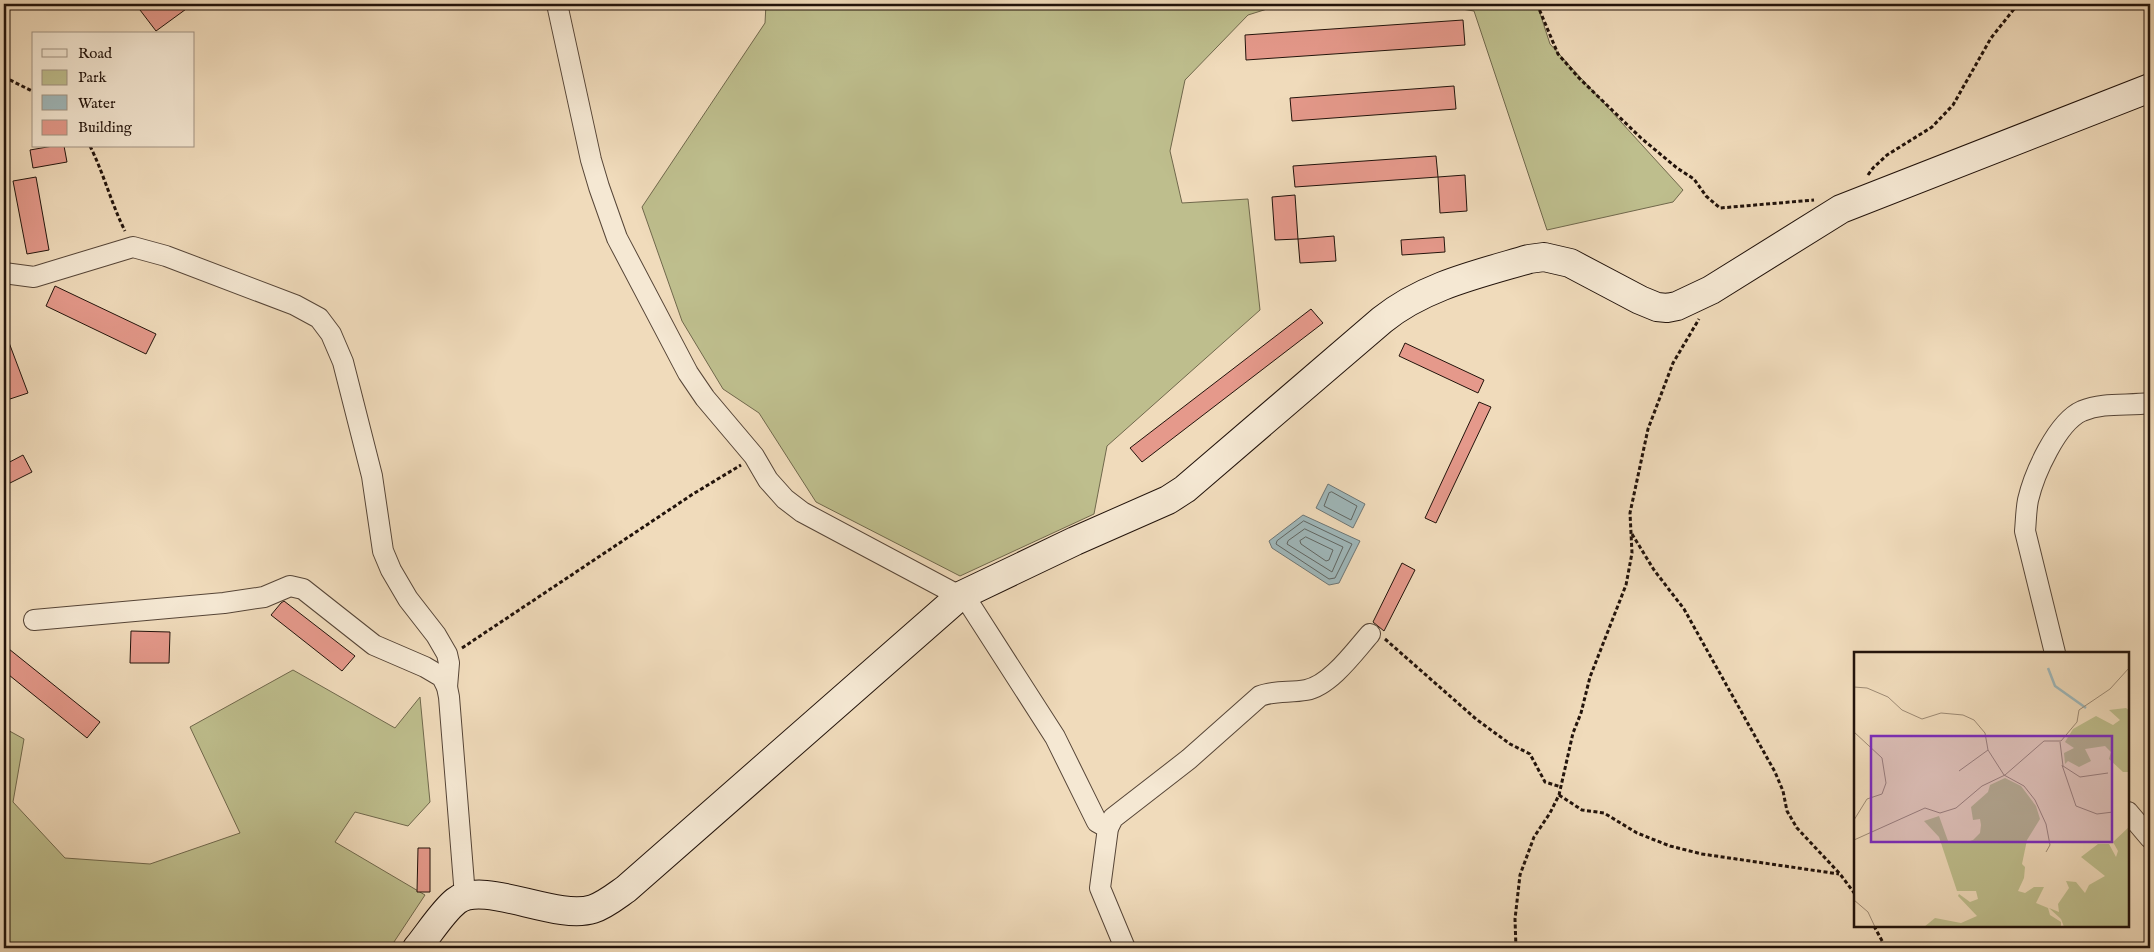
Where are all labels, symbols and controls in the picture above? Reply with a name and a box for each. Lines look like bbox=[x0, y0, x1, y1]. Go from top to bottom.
legend bbox=[32, 32, 195, 148]
text: Road bbox=[78, 44, 113, 63]
text: Park bbox=[78, 68, 108, 87]
text: Water bbox=[78, 94, 116, 113]
text: Building bbox=[78, 118, 133, 137]
inset map bbox=[1854, 652, 2129, 927]

